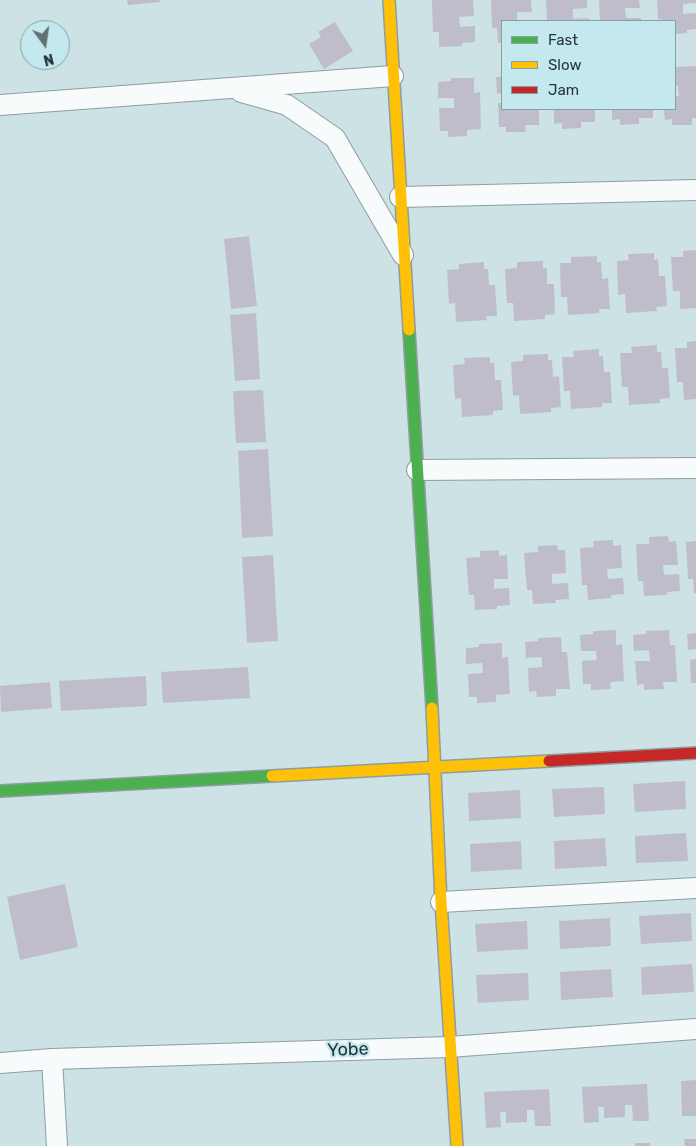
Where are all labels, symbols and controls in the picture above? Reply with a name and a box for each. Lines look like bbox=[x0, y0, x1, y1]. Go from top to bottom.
north arrow bbox=[20, 20, 70, 70]
legend bbox=[501, 20, 676, 110]
text: Fast bbox=[548, 31, 578, 49]
text: N bbox=[42, 50, 55, 69]
text: Slow bbox=[548, 56, 581, 74]
text: Jam bbox=[548, 81, 579, 99]
street label: Yobe bbox=[327, 1038, 369, 1062]

